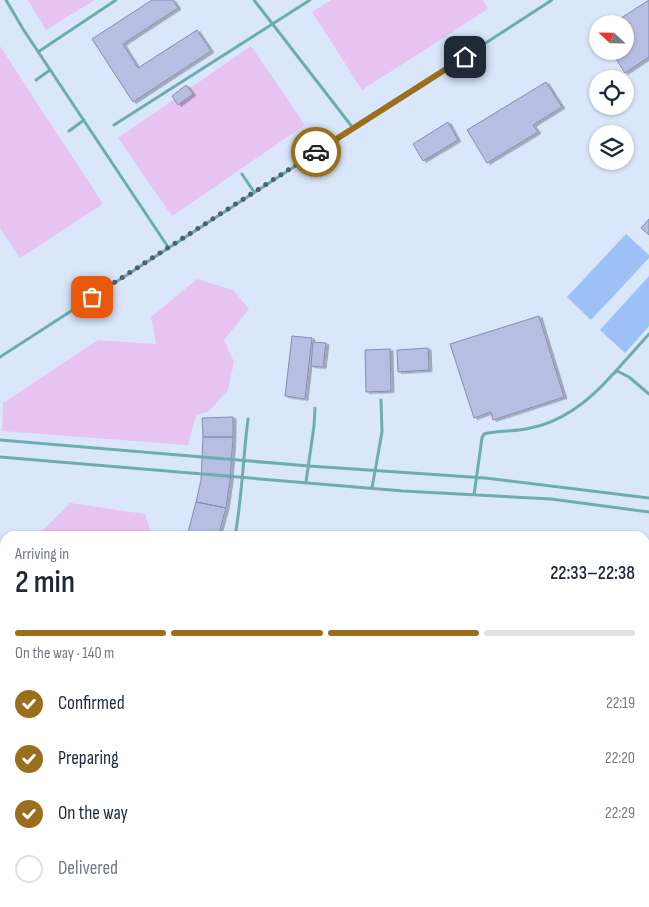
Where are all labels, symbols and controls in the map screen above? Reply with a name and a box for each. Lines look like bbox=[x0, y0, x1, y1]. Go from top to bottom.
north arrow bbox=[589, 15, 634, 60]
map controls bbox=[589, 15, 634, 170]
pin bbox=[444, 36, 486, 78]
icon: home bbox=[451, 43, 479, 71]
button: locate bbox=[589, 70, 634, 115]
button: layers bbox=[589, 125, 634, 170]
courier bbox=[291, 127, 341, 177]
icon: car bbox=[302, 138, 330, 166]
pin bbox=[71, 276, 113, 318]
icon: bag bbox=[78, 283, 106, 311]
text: Arriving in bbox=[15, 545, 69, 564]
text: 22:33–22:38 bbox=[550, 562, 635, 585]
text: 2 min bbox=[15, 563, 75, 602]
text: On the way · 140 m bbox=[15, 644, 114, 663]
icon: check bbox=[15, 690, 43, 718]
text: Confirmed bbox=[58, 692, 125, 715]
text: 22:19 bbox=[606, 694, 635, 713]
icon: check bbox=[15, 745, 43, 773]
text: Preparing bbox=[58, 747, 119, 770]
text: 22:20 bbox=[605, 749, 635, 768]
icon: check bbox=[15, 800, 43, 828]
text: On the way bbox=[58, 802, 128, 825]
text: 22:29 bbox=[605, 804, 635, 823]
text: Delivered bbox=[58, 857, 118, 880]

